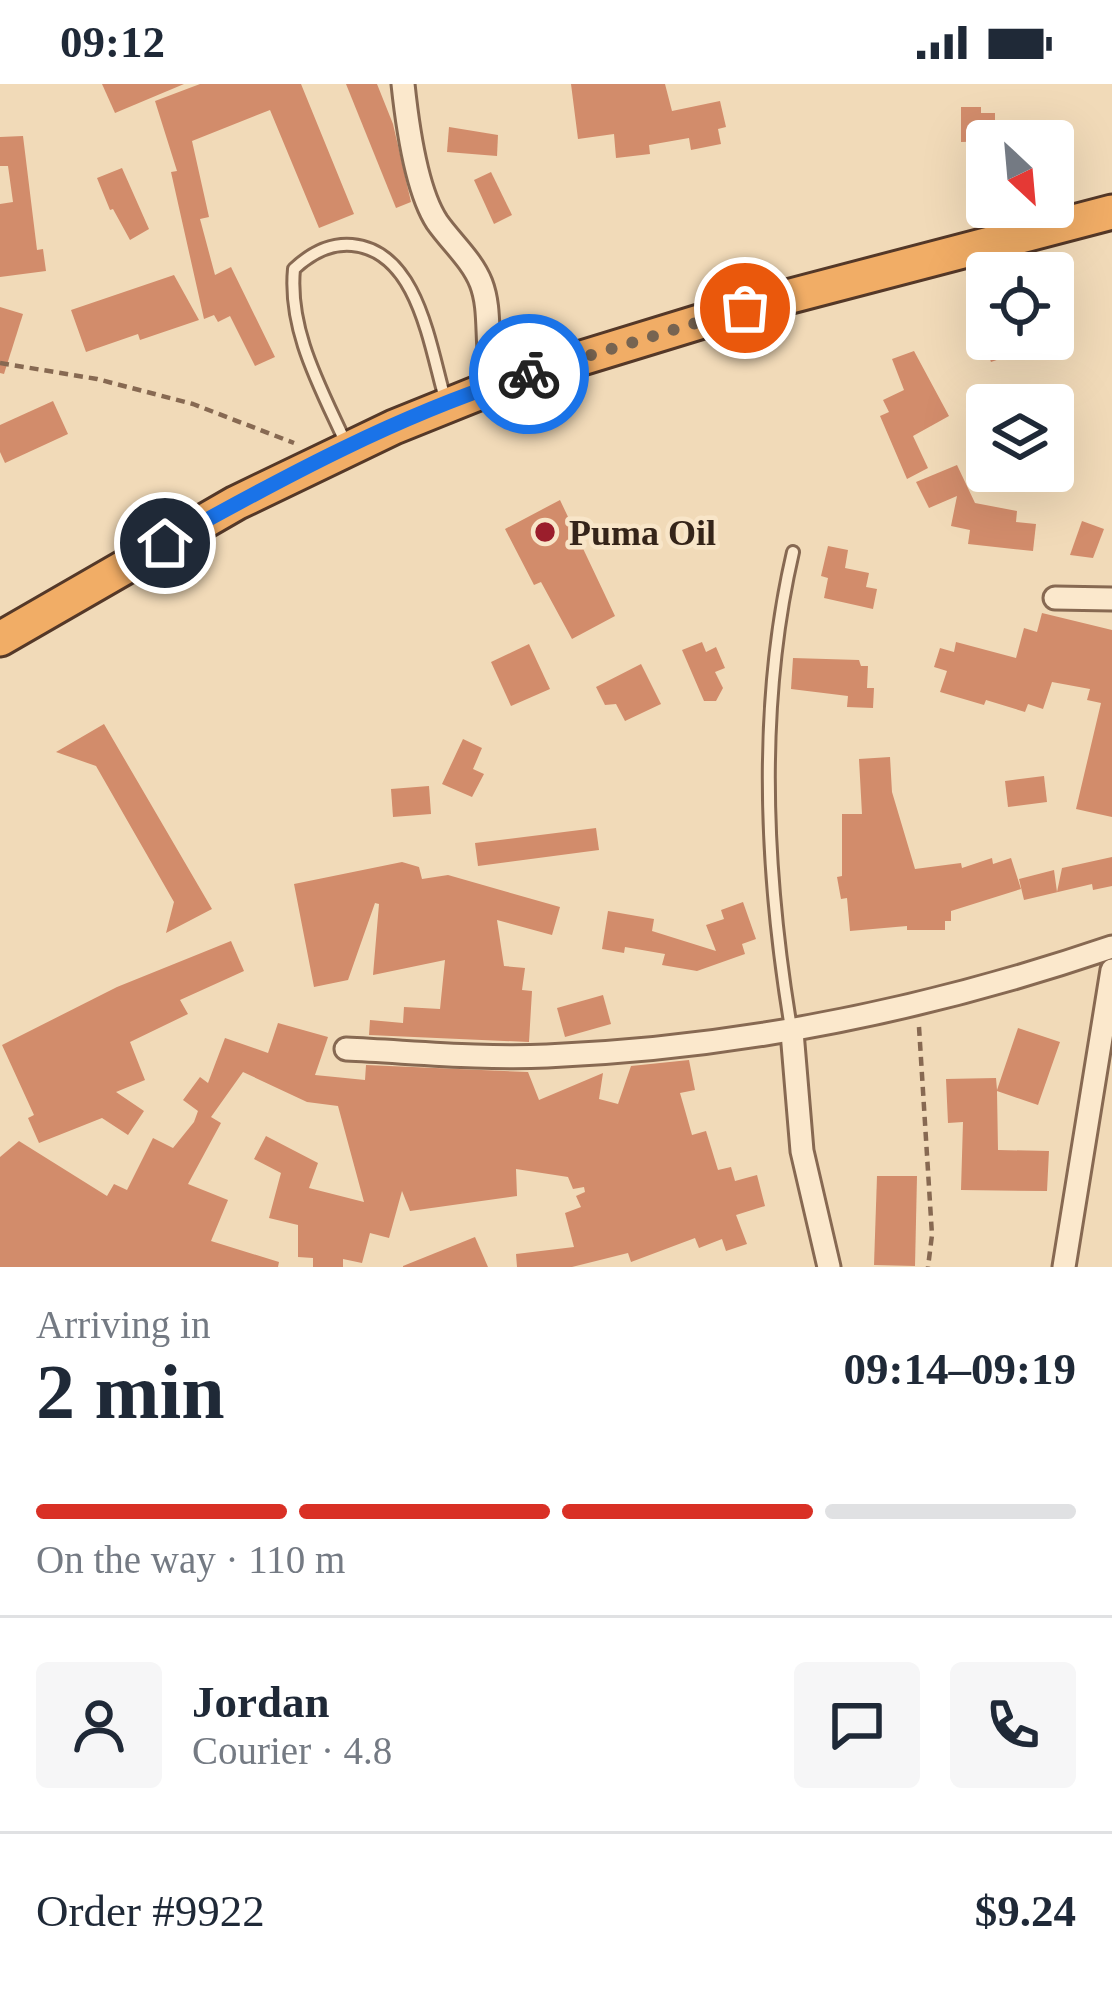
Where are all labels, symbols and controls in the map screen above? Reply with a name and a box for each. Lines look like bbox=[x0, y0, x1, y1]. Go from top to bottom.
text: 09:12 bbox=[60, 17, 165, 67]
north arrow bbox=[966, 120, 1074, 228]
map controls bbox=[966, 120, 1074, 492]
button: locate bbox=[966, 252, 1074, 360]
pin bbox=[694, 257, 796, 359]
icon: bag bbox=[712, 275, 778, 341]
courier bbox=[469, 314, 589, 434]
icon: bike bbox=[496, 341, 562, 407]
button: layers bbox=[966, 384, 1074, 492]
pin bbox=[114, 492, 216, 594]
icon: home bbox=[132, 510, 198, 576]
place label: Puma Oil bbox=[569, 513, 716, 553]
marker: Puma Oil bbox=[532, 519, 558, 545]
text: Arriving in bbox=[36, 1303, 210, 1346]
text: 09:14–09:19 bbox=[844, 1344, 1076, 1394]
text: 2 min bbox=[36, 1348, 225, 1435]
text: On the way · 110 m bbox=[36, 1538, 345, 1581]
button: person bbox=[36, 1662, 162, 1788]
button: chat bbox=[794, 1662, 920, 1788]
button: phone bbox=[950, 1662, 1076, 1788]
text: Jordan bbox=[192, 1677, 330, 1727]
text: Courier · 4.8 bbox=[192, 1729, 392, 1772]
text: Order #9922 bbox=[36, 1886, 265, 1936]
text: $9.24 bbox=[975, 1886, 1076, 1936]

